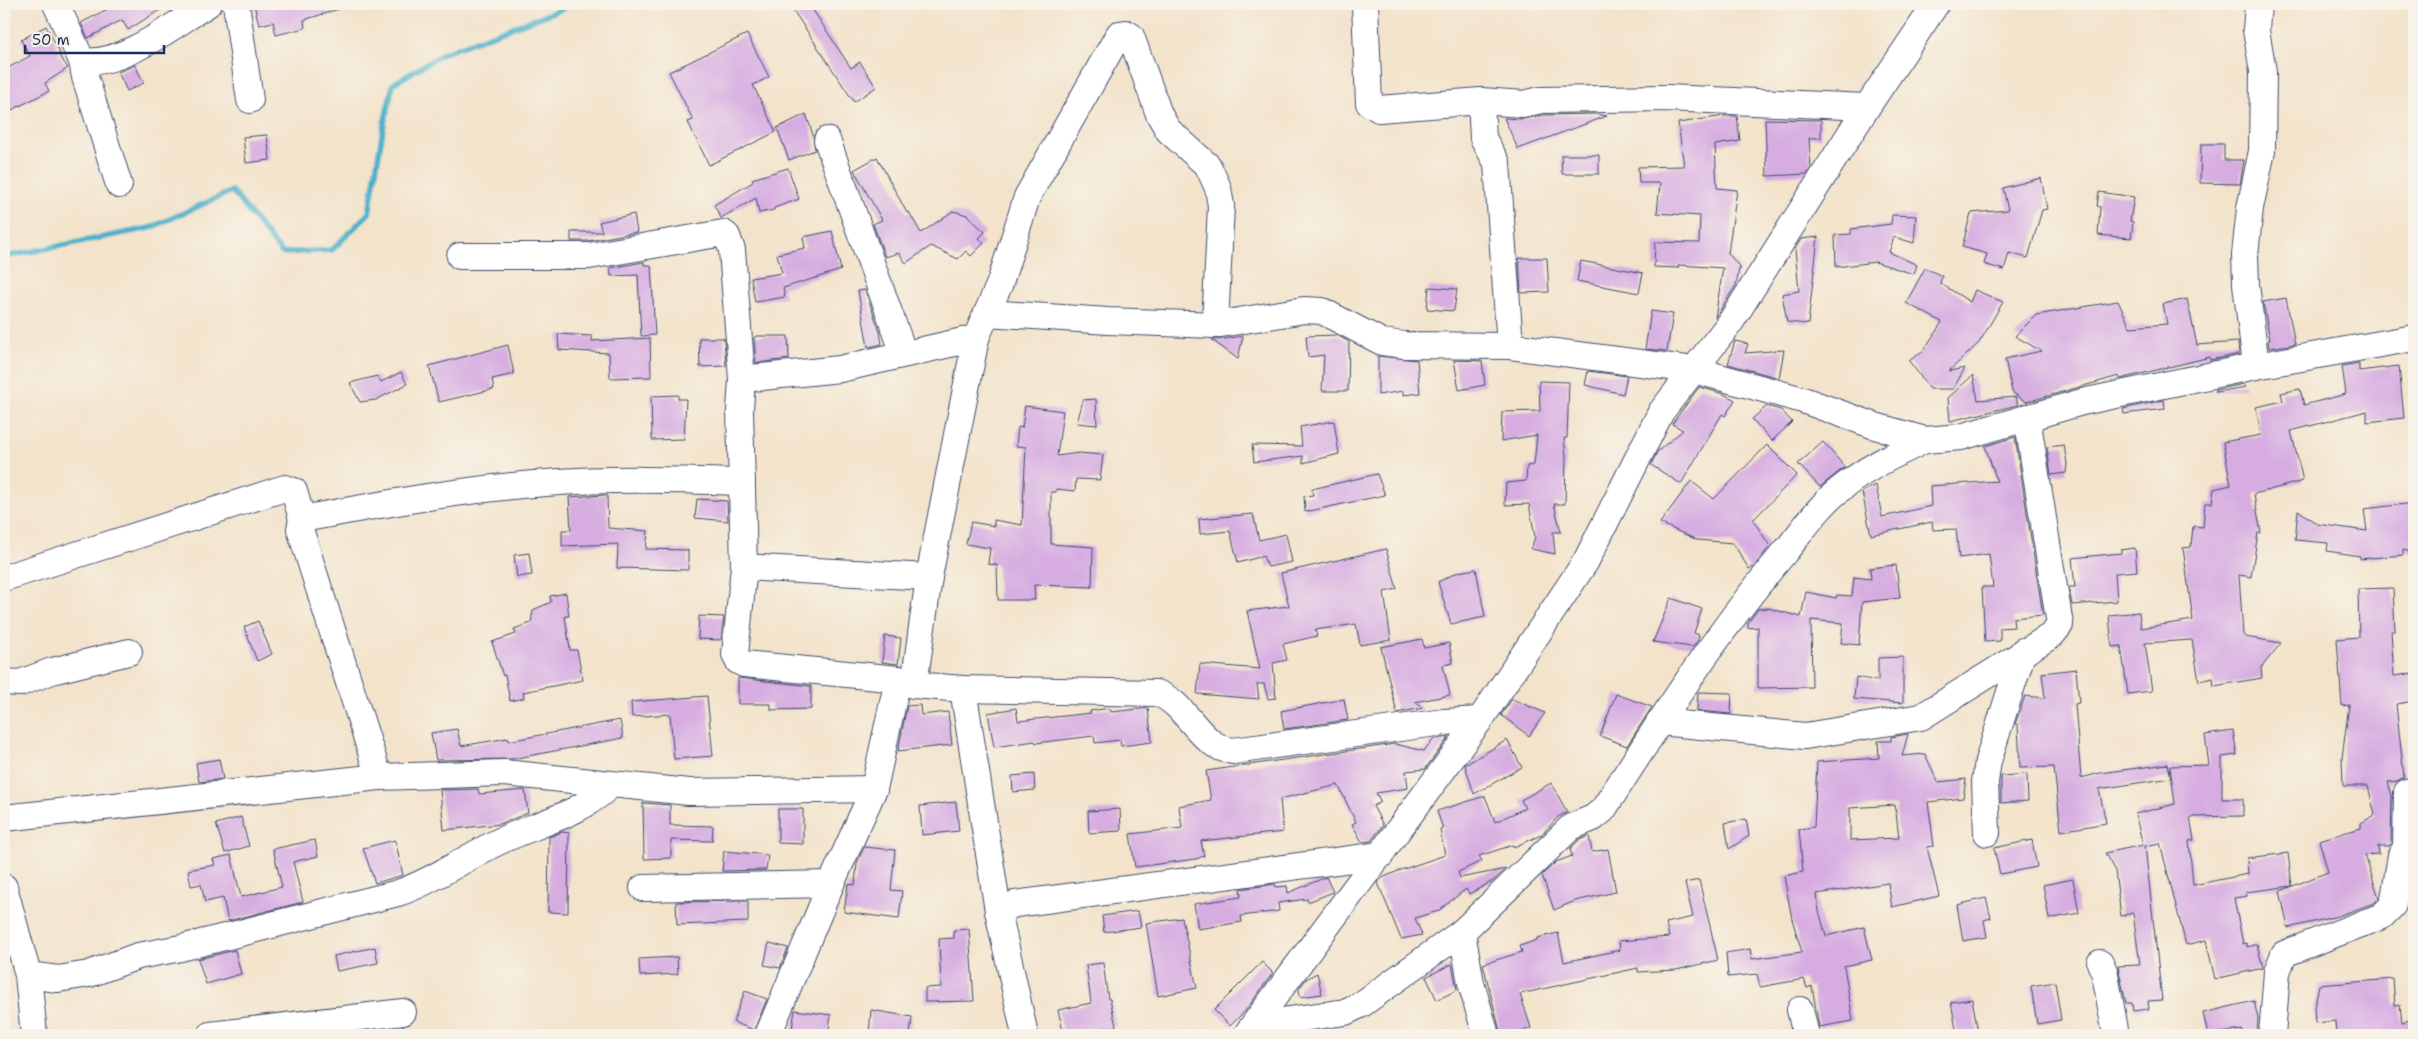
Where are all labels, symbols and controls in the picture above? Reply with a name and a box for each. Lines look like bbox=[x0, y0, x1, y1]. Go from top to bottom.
scale bar bbox=[25, 22, 164, 54]
text: 50 m bbox=[32, 30, 70, 50]

